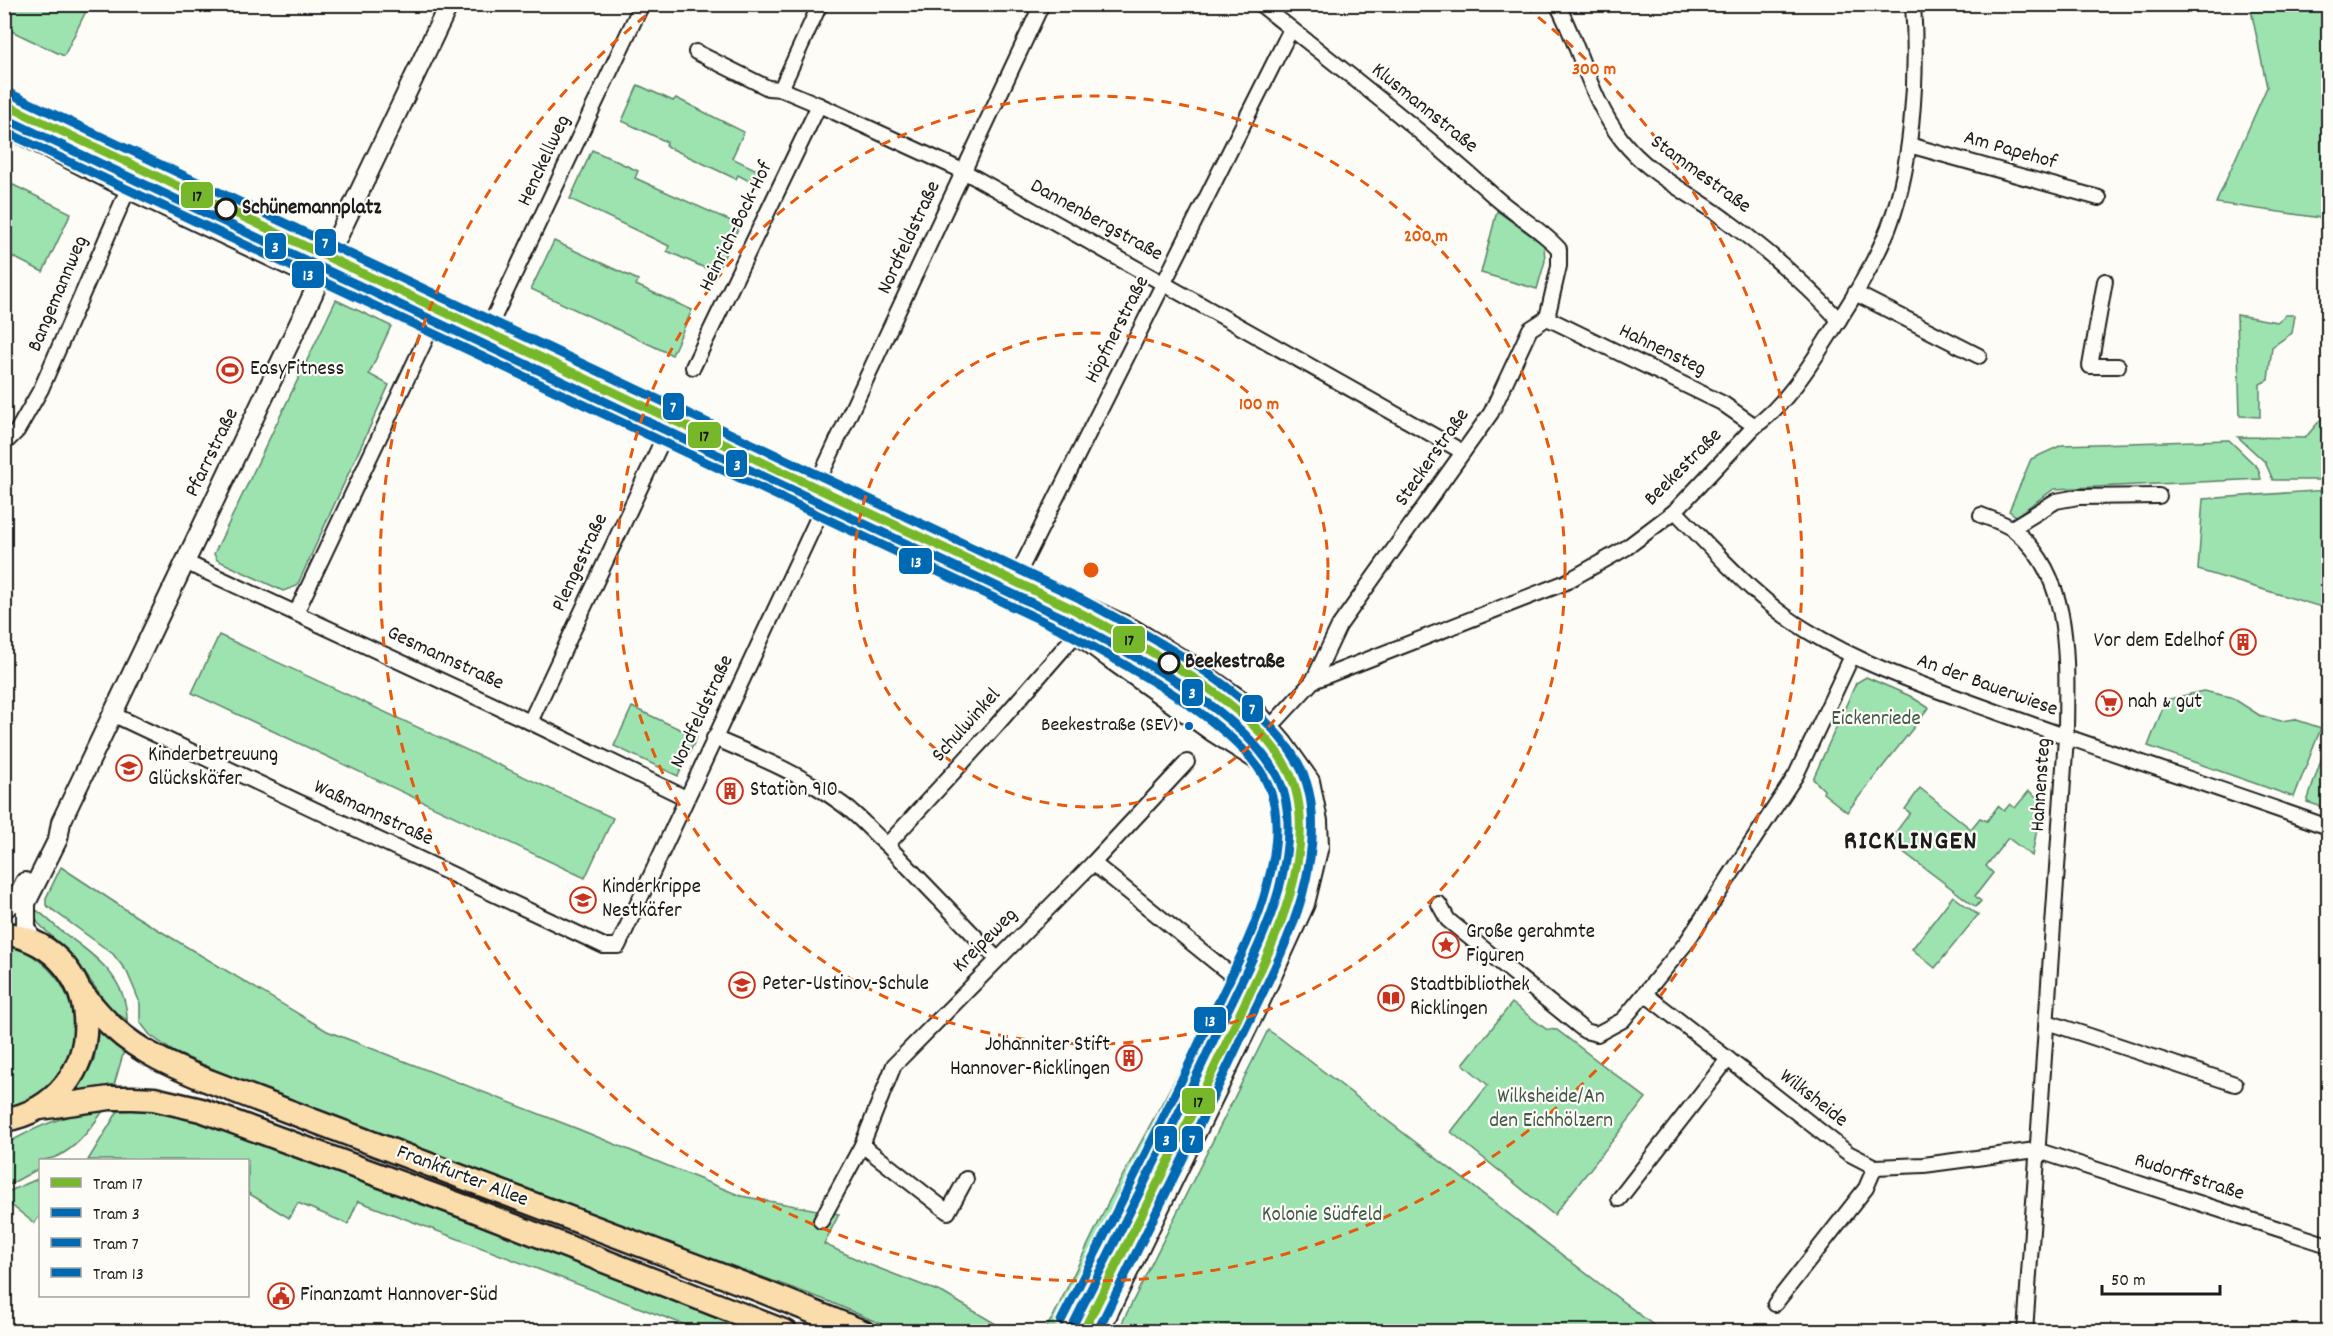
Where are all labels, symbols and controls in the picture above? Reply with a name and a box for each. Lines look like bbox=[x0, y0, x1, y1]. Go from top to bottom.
street label: Klusmannstraße bbox=[1364, 57, 1484, 161]
text: 300 m bbox=[1572, 58, 1616, 83]
street label: Henckellweg bbox=[511, 110, 579, 212]
street label: Am Papehof bbox=[1960, 123, 2061, 179]
street label: Stammestraße bbox=[1643, 128, 1757, 222]
street label: Heinrich-Bock-Hof bbox=[693, 156, 782, 297]
street label: Dannenbergstraße bbox=[1024, 172, 1168, 270]
street label: Nordfeldstraße bbox=[871, 176, 949, 300]
line badge: 17 bbox=[180, 181, 214, 209]
text: 17 bbox=[192, 186, 202, 209]
place label: Schünemannplatz bbox=[242, 194, 382, 224]
marker: Schünemannplatz bbox=[215, 198, 237, 220]
text: 200 m bbox=[1404, 225, 1448, 250]
line badge: 7 bbox=[314, 228, 337, 257]
street label: Bangemannweg bbox=[21, 231, 97, 357]
line badge: 3 bbox=[264, 232, 287, 260]
text: 7 bbox=[322, 233, 328, 256]
text: 3 bbox=[271, 237, 279, 260]
line badge: 13 bbox=[291, 260, 325, 289]
text: 13 bbox=[303, 265, 313, 288]
street label: Höpfnerstraße bbox=[1078, 271, 1158, 389]
street label: Hahnensteg bbox=[1613, 317, 1711, 385]
sports icon: EasyFitness bbox=[215, 355, 245, 385]
place label: EasyFitness bbox=[250, 355, 344, 385]
line badge: 7 bbox=[662, 392, 685, 421]
text: 100 m bbox=[1239, 393, 1279, 418]
text: 7 bbox=[670, 397, 676, 420]
street label: Pfarrstraße bbox=[179, 403, 247, 503]
street label: Steckerstraße bbox=[1388, 403, 1478, 513]
line badge: 17 bbox=[687, 421, 722, 449]
street label: Beekestraße bbox=[1638, 422, 1730, 514]
text: 17 bbox=[699, 426, 709, 449]
line badge: 3 bbox=[725, 449, 748, 478]
text: 3 bbox=[733, 455, 741, 478]
street label: Plengestraße bbox=[545, 509, 617, 617]
line badge: 13 bbox=[898, 547, 933, 575]
text: 13 bbox=[911, 552, 921, 575]
centre of rings bbox=[1081, 560, 1101, 580]
street label: Gesmannstraße bbox=[382, 619, 508, 699]
line badge: 17 bbox=[1112, 625, 1146, 654]
place label: Vor dem Edelhof bbox=[2094, 627, 2225, 657]
building icon: Vor dem Edelhof bbox=[2228, 627, 2258, 657]
text: 17 bbox=[1124, 630, 1134, 653]
street label: An der Bauerwiese bbox=[1912, 647, 2062, 725]
place label: Beekestraße bbox=[1185, 648, 1285, 678]
street label: Nordfeldstraße bbox=[664, 650, 742, 774]
marker: Beekestraße bbox=[1158, 652, 1180, 674]
line badge: 3 bbox=[1181, 678, 1204, 707]
street label: Schulwinkel bbox=[925, 682, 1009, 770]
text: 3 bbox=[1188, 683, 1196, 706]
supermarket icon: nah & gut bbox=[2094, 688, 2124, 718]
place label: nah & gut bbox=[2128, 688, 2202, 718]
line badge: 7 bbox=[1241, 694, 1264, 723]
text: 7 bbox=[1249, 699, 1255, 722]
park label: Eickenriede bbox=[1831, 705, 1921, 735]
place label: Beekestraße (SEV) bbox=[1041, 712, 1178, 740]
marker: Beekestraße (SEV) bbox=[1183, 720, 1195, 732]
street label: Hahnensteg bbox=[2024, 737, 2060, 833]
place label: Kinderbetreuung Glückskäfer bbox=[148, 741, 278, 795]
school or university icon: Kinderbetreuung Glückskäfer bbox=[114, 753, 144, 783]
street label: Waßmannstraße bbox=[308, 773, 438, 855]
building icon: Station 910 bbox=[715, 776, 745, 806]
place label: Station 910 bbox=[750, 776, 838, 806]
district label: RICKLINGEN bbox=[1844, 823, 1978, 862]
place label: Kinderkrippe Nestkäfer bbox=[602, 873, 701, 927]
school or university icon: Kinderkrippe Nestkäfer bbox=[568, 885, 598, 915]
street label: Kreipeweg bbox=[947, 902, 1025, 980]
place label: Große gerahmte Figuren bbox=[1466, 918, 1595, 972]
place icon: Große gerahmte Figuren bbox=[1431, 930, 1461, 960]
school or university icon: Peter-Ustinov-Schule bbox=[727, 970, 757, 1000]
place label: Peter-Ustinov-Schule bbox=[762, 970, 929, 1000]
place label: Stadtbibliothek Ricklingen bbox=[1410, 971, 1530, 1025]
library icon: Stadtbibliothek Ricklingen bbox=[1376, 983, 1406, 1013]
line badge: 13 bbox=[1193, 1006, 1227, 1034]
text: 13 bbox=[1205, 1011, 1215, 1034]
place label: Johanniter Stift Hannover-Ricklingen bbox=[950, 1031, 1110, 1085]
building icon: Johanniter Stift Hannover-Ricklingen bbox=[1114, 1043, 1144, 1073]
street label: Wilksheide bbox=[1772, 1063, 1854, 1135]
park label: Wilksheide/An den Eichhölzern bbox=[1489, 1083, 1613, 1137]
line badge: 17 bbox=[1181, 1087, 1216, 1115]
text: 17 bbox=[1193, 1092, 1203, 1115]
line badge: 3 bbox=[1154, 1125, 1178, 1153]
line badge: 7 bbox=[1181, 1125, 1204, 1154]
text: 3 bbox=[1162, 1130, 1170, 1153]
text: 7 bbox=[1189, 1130, 1195, 1153]
street label: Frankfurter Allee bbox=[392, 1138, 532, 1216]
street label: Rudorffstraße bbox=[2130, 1146, 2248, 1210]
legend bbox=[39, 1159, 249, 1297]
text: Tram 17 bbox=[93, 1173, 143, 1198]
park label: Kolonie Südfeld bbox=[1262, 1201, 1382, 1231]
text: Tram 3 bbox=[93, 1203, 140, 1228]
text: Tram 7 bbox=[93, 1233, 139, 1258]
scale bar bbox=[2102, 1258, 2220, 1296]
text: Tram 13 bbox=[93, 1263, 144, 1288]
text: 50 m bbox=[2111, 1269, 2146, 1294]
public building icon: Finanzamt Hannover-Süd bbox=[266, 1281, 296, 1311]
place label: Finanzamt Hannover-Süd bbox=[300, 1281, 498, 1311]

